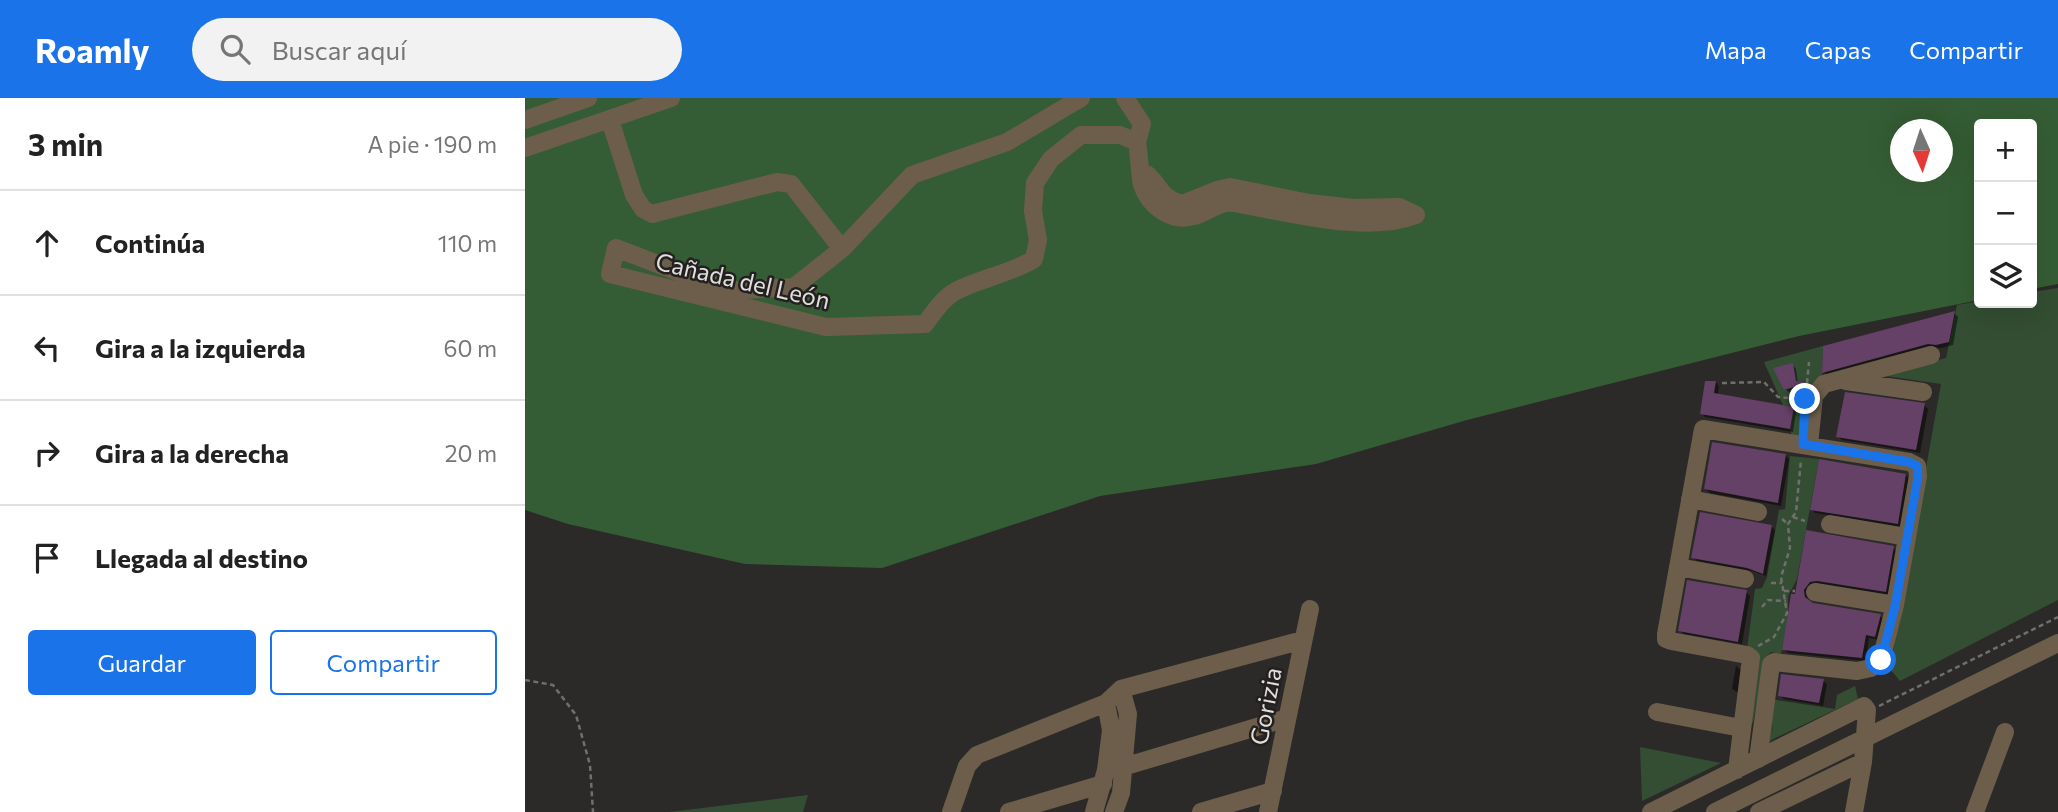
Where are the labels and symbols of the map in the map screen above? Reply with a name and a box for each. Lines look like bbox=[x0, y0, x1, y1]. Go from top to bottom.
north arrow bbox=[1890, 119, 1953, 182]
street label: Cañada del León bbox=[653, 246, 833, 314]
route end bbox=[1789, 383, 1820, 414]
route start bbox=[1865, 644, 1896, 675]
street label: Gorizia bbox=[1243, 665, 1287, 747]

